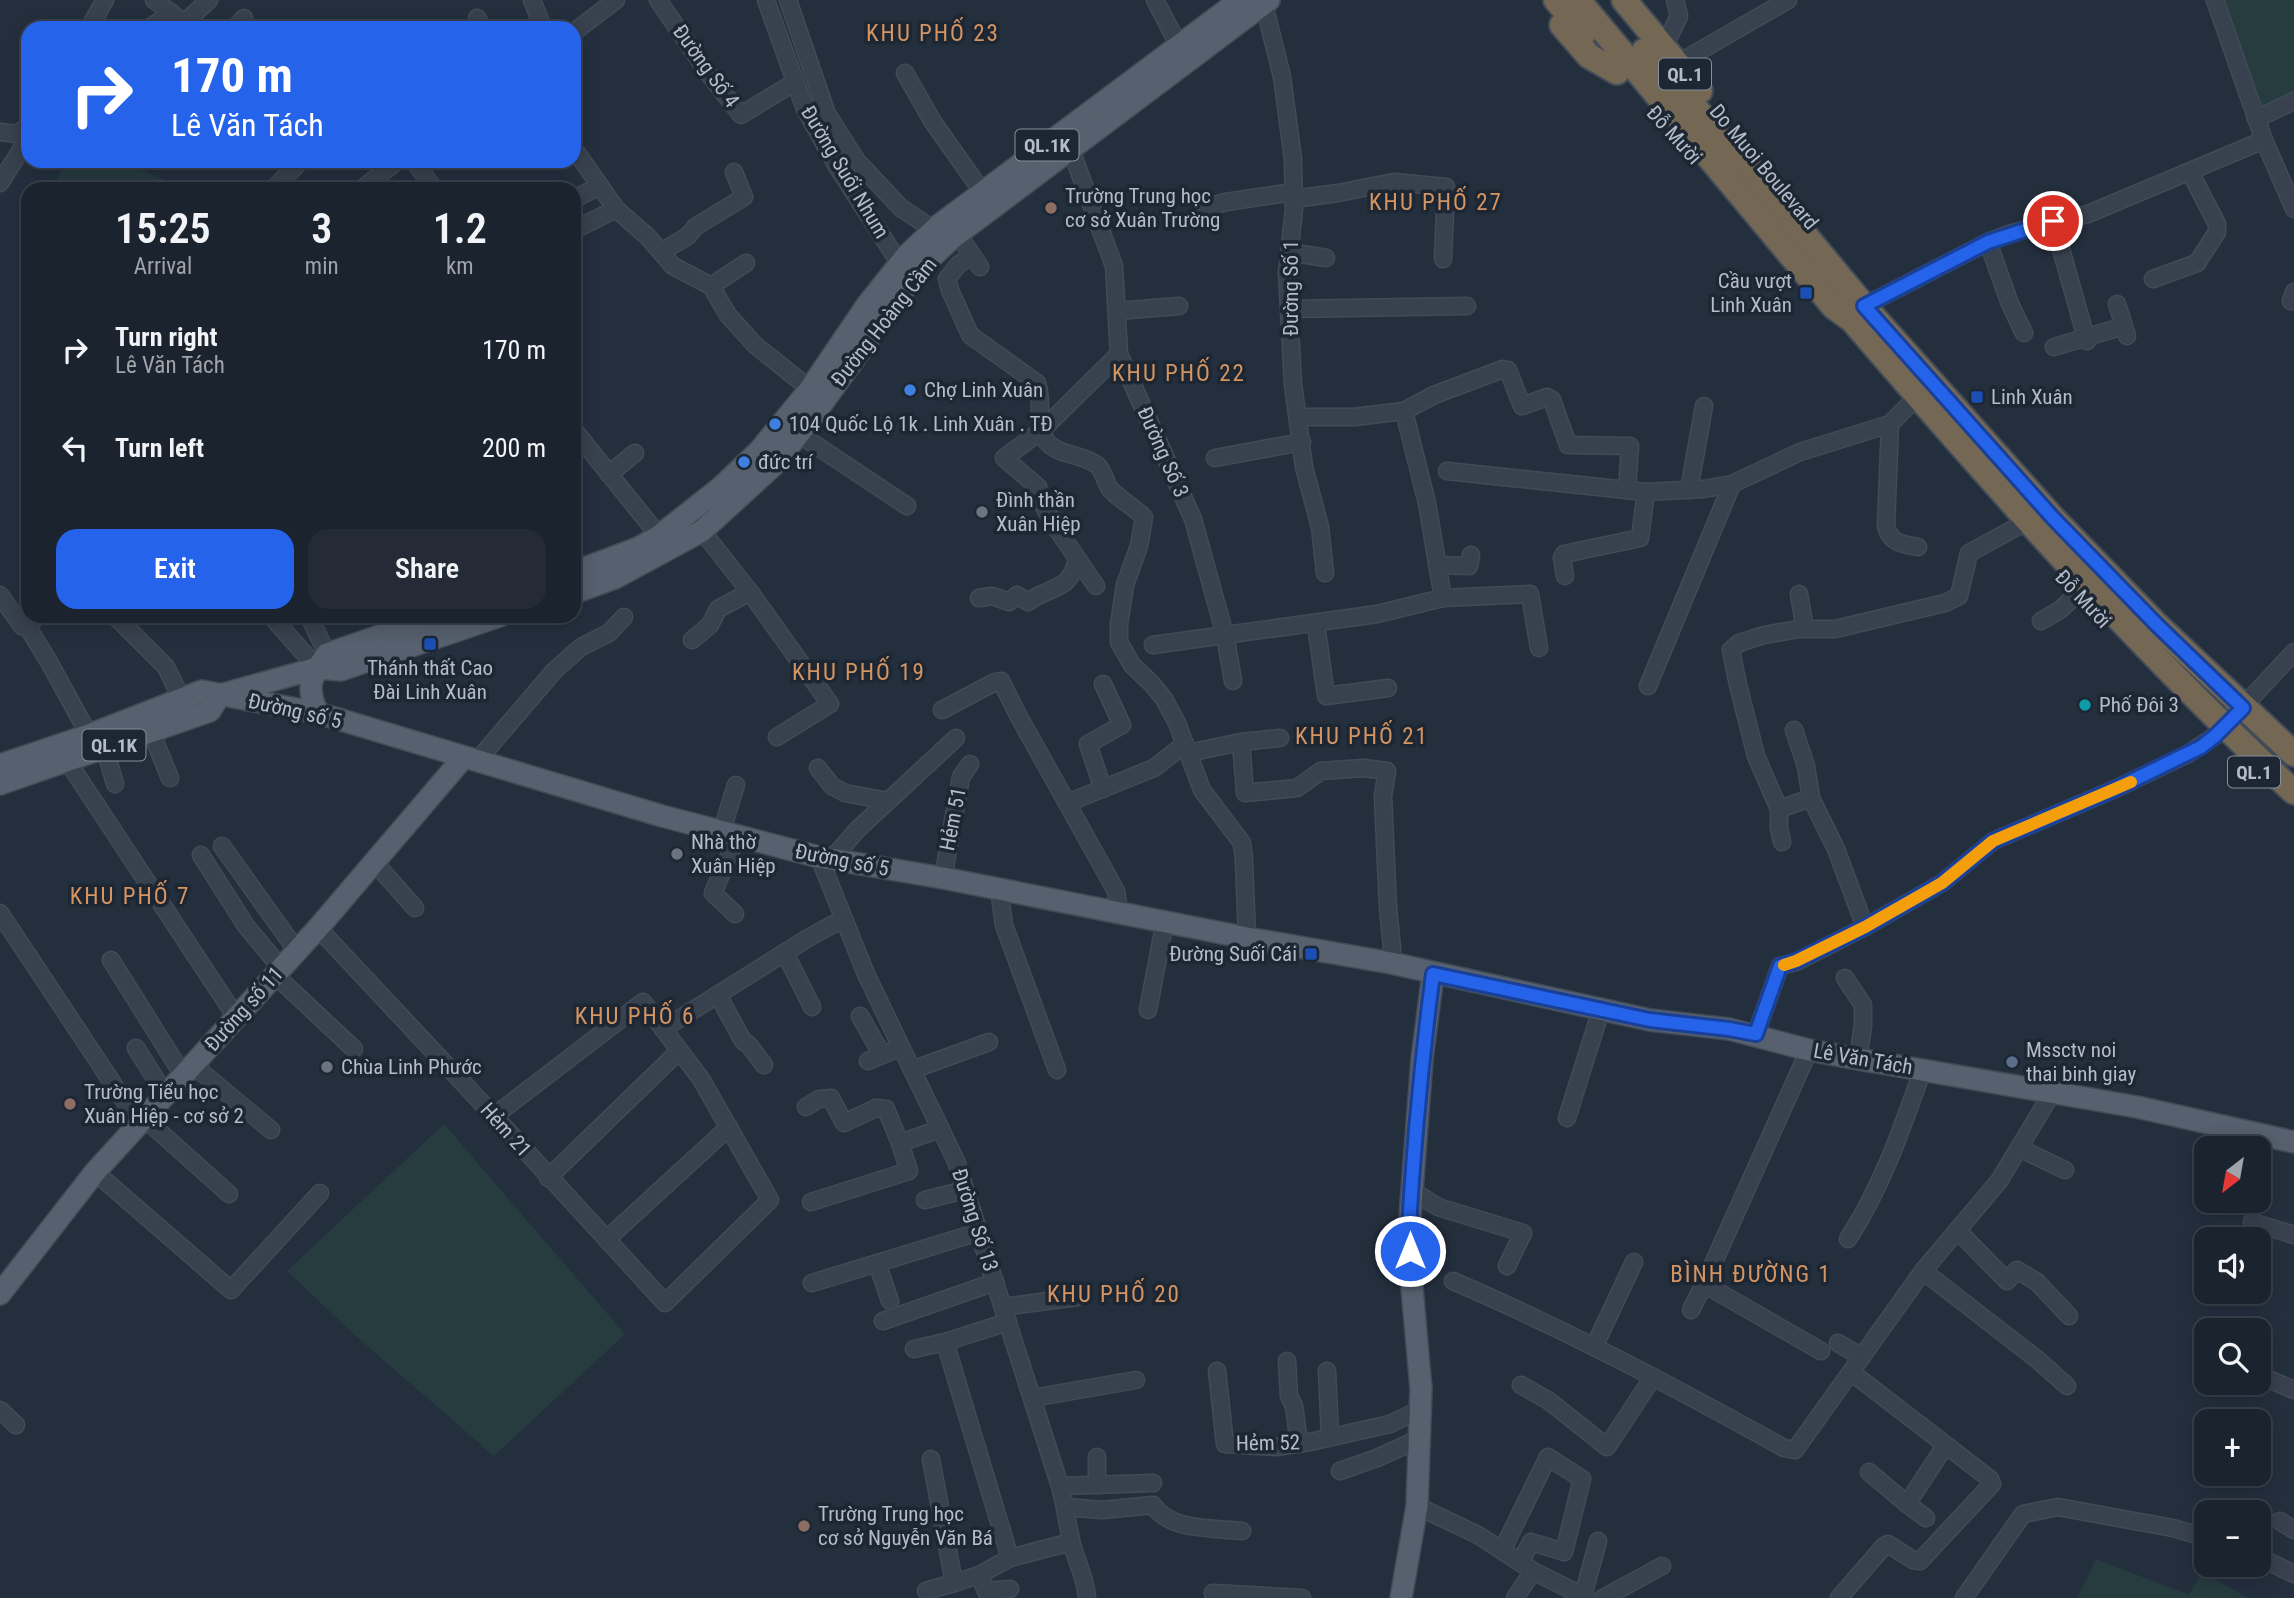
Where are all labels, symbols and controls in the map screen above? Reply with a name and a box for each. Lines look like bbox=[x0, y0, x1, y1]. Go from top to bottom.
district label: KHU PHỐ 23 bbox=[866, 17, 1000, 47]
street label: Đường Số 4 bbox=[668, 20, 744, 112]
text: 170 m bbox=[171, 47, 293, 104]
icon: right bbox=[56, 49, 147, 140]
road number: QL.1 bbox=[1659, 58, 1711, 90]
street label: Do Muoi Boulevard bbox=[1705, 100, 1823, 234]
street label: Đường Suối Nhum bbox=[796, 101, 894, 243]
street label: Đỗ Mười bbox=[1642, 101, 1706, 169]
text: Lê Văn Tách bbox=[171, 106, 324, 144]
road number: QL.1K bbox=[1016, 130, 1078, 160]
place label: Trường Trung học cơ sở Xuân Trường bbox=[1065, 184, 1220, 232]
district label: KHU PHỐ 27 bbox=[1369, 186, 1503, 216]
pin bbox=[2023, 191, 2083, 251]
marker: Trường Trung học cơ sở Xuân Trường bbox=[1043, 200, 1059, 216]
icon: arrive bbox=[2034, 202, 2072, 240]
text: 15:25 bbox=[115, 204, 211, 253]
text: 3 bbox=[311, 204, 332, 253]
text: 1.2 bbox=[433, 204, 487, 253]
street label: Đường Số 1 bbox=[1279, 240, 1303, 336]
text: Arrival bbox=[134, 253, 192, 280]
text: min bbox=[305, 253, 339, 280]
text: km bbox=[446, 253, 474, 280]
street label: Đường Hoàng Cầm bbox=[826, 253, 942, 391]
place label: Cầu vượt Linh Xuân bbox=[1710, 269, 1792, 317]
marker: Cầu vượt Linh Xuân bbox=[1798, 285, 1814, 301]
text: Turn right bbox=[115, 322, 217, 352]
icon: right bbox=[56, 331, 94, 369]
text: 170 m bbox=[482, 335, 546, 365]
text: Lê Văn Tách bbox=[115, 352, 225, 379]
district label: KHU PHỐ 22 bbox=[1112, 357, 1246, 387]
place label: Chợ Linh Xuân bbox=[924, 378, 1043, 402]
marker: Chợ Linh Xuân bbox=[902, 382, 918, 398]
place label: Linh Xuân bbox=[1991, 385, 2073, 409]
marker: Linh Xuân bbox=[1969, 389, 1985, 405]
street label: Đường Số 3 bbox=[1132, 403, 1194, 501]
place label: 104 Quốc Lộ 1k . Linh Xuân . TĐ bbox=[789, 412, 1053, 436]
marker: 104 Quốc Lộ 1k . Linh Xuân . TĐ bbox=[767, 416, 783, 432]
icon: left bbox=[56, 429, 94, 467]
text: Turn left bbox=[115, 433, 204, 463]
text: 200 m bbox=[482, 433, 546, 463]
place label: đức trí bbox=[758, 450, 814, 474]
marker: đức trí bbox=[736, 454, 752, 470]
place label: Đình thần Xuân Hiệp bbox=[996, 488, 1081, 536]
marker: Đình thần Xuân Hiệp bbox=[974, 504, 990, 520]
button: Exit bbox=[56, 529, 294, 609]
button: Share bbox=[308, 529, 546, 609]
street label: Đỗ Mười bbox=[2050, 565, 2116, 633]
marker: Thánh thất Cao Đài Linh Xuân bbox=[422, 636, 438, 652]
place label: Thánh thất Cao Đài Linh Xuân bbox=[367, 656, 493, 704]
district label: KHU PHỐ 19 bbox=[792, 656, 926, 686]
street label: Đường số 5 bbox=[246, 689, 344, 733]
place label: Phố Đôi 3 bbox=[2099, 693, 2179, 717]
marker: Phố Đôi 3 bbox=[2077, 697, 2093, 713]
district label: KHU PHỐ 21 bbox=[1295, 720, 1429, 750]
road number: QL.1K bbox=[82, 730, 146, 760]
road number: QL.1 bbox=[2228, 757, 2280, 788]
street label: Hẻm 51 bbox=[935, 785, 971, 853]
place label: Nhà thờ Xuân Hiệp bbox=[691, 830, 776, 878]
street label: Đường số 5 bbox=[793, 839, 891, 881]
marker: Nhà thờ Xuân Hiệp bbox=[669, 846, 685, 862]
district label: KHU PHỐ 7 bbox=[70, 880, 190, 910]
place label: Đường Suối Cái bbox=[1169, 942, 1297, 966]
marker: Đường Suối Cái bbox=[1303, 946, 1319, 962]
street label: Đường số 11 bbox=[200, 962, 288, 1056]
district label: KHU PHỐ 6 bbox=[575, 1000, 695, 1030]
street label: Lê Văn Tách bbox=[1812, 1038, 1914, 1080]
place label: Mssctv noi thai binh giay bbox=[2026, 1038, 2136, 1086]
marker: Mssctv noi thai binh giay bbox=[2004, 1054, 2020, 1070]
place label: Chùa Linh Phước bbox=[341, 1055, 482, 1079]
marker: Chùa Linh Phước bbox=[319, 1059, 335, 1075]
place label: Trường Tiểu học Xuân Hiệp - cơ sở 2 bbox=[84, 1080, 244, 1128]
marker: Trường Tiểu học Xuân Hiệp - cơ sở 2 bbox=[62, 1096, 78, 1112]
street label: Hẻm 21 bbox=[476, 1098, 536, 1162]
north arrow bbox=[2194, 1136, 2272, 1213]
map controls bbox=[2194, 1136, 2271, 1577]
street label: Đường Số 13 bbox=[947, 1166, 1003, 1274]
position arrow bbox=[1373, 1214, 1447, 1288]
button: sound bbox=[2194, 1227, 2271, 1304]
district label: BÌNH ĐƯỜNG 1 bbox=[1670, 1260, 1832, 1288]
district label: KHU PHỐ 20 bbox=[1047, 1278, 1181, 1308]
button: search bbox=[2194, 1318, 2271, 1395]
button: + bbox=[2194, 1409, 2271, 1486]
street label: Hẻm 52 bbox=[1236, 1430, 1300, 1456]
button: − bbox=[2194, 1500, 2271, 1577]
place label: Trường Trung học cơ sở Nguyễn Văn Bá bbox=[818, 1502, 993, 1550]
marker: Trường Trung học cơ sở Nguyễn Văn Bá bbox=[796, 1518, 812, 1534]

